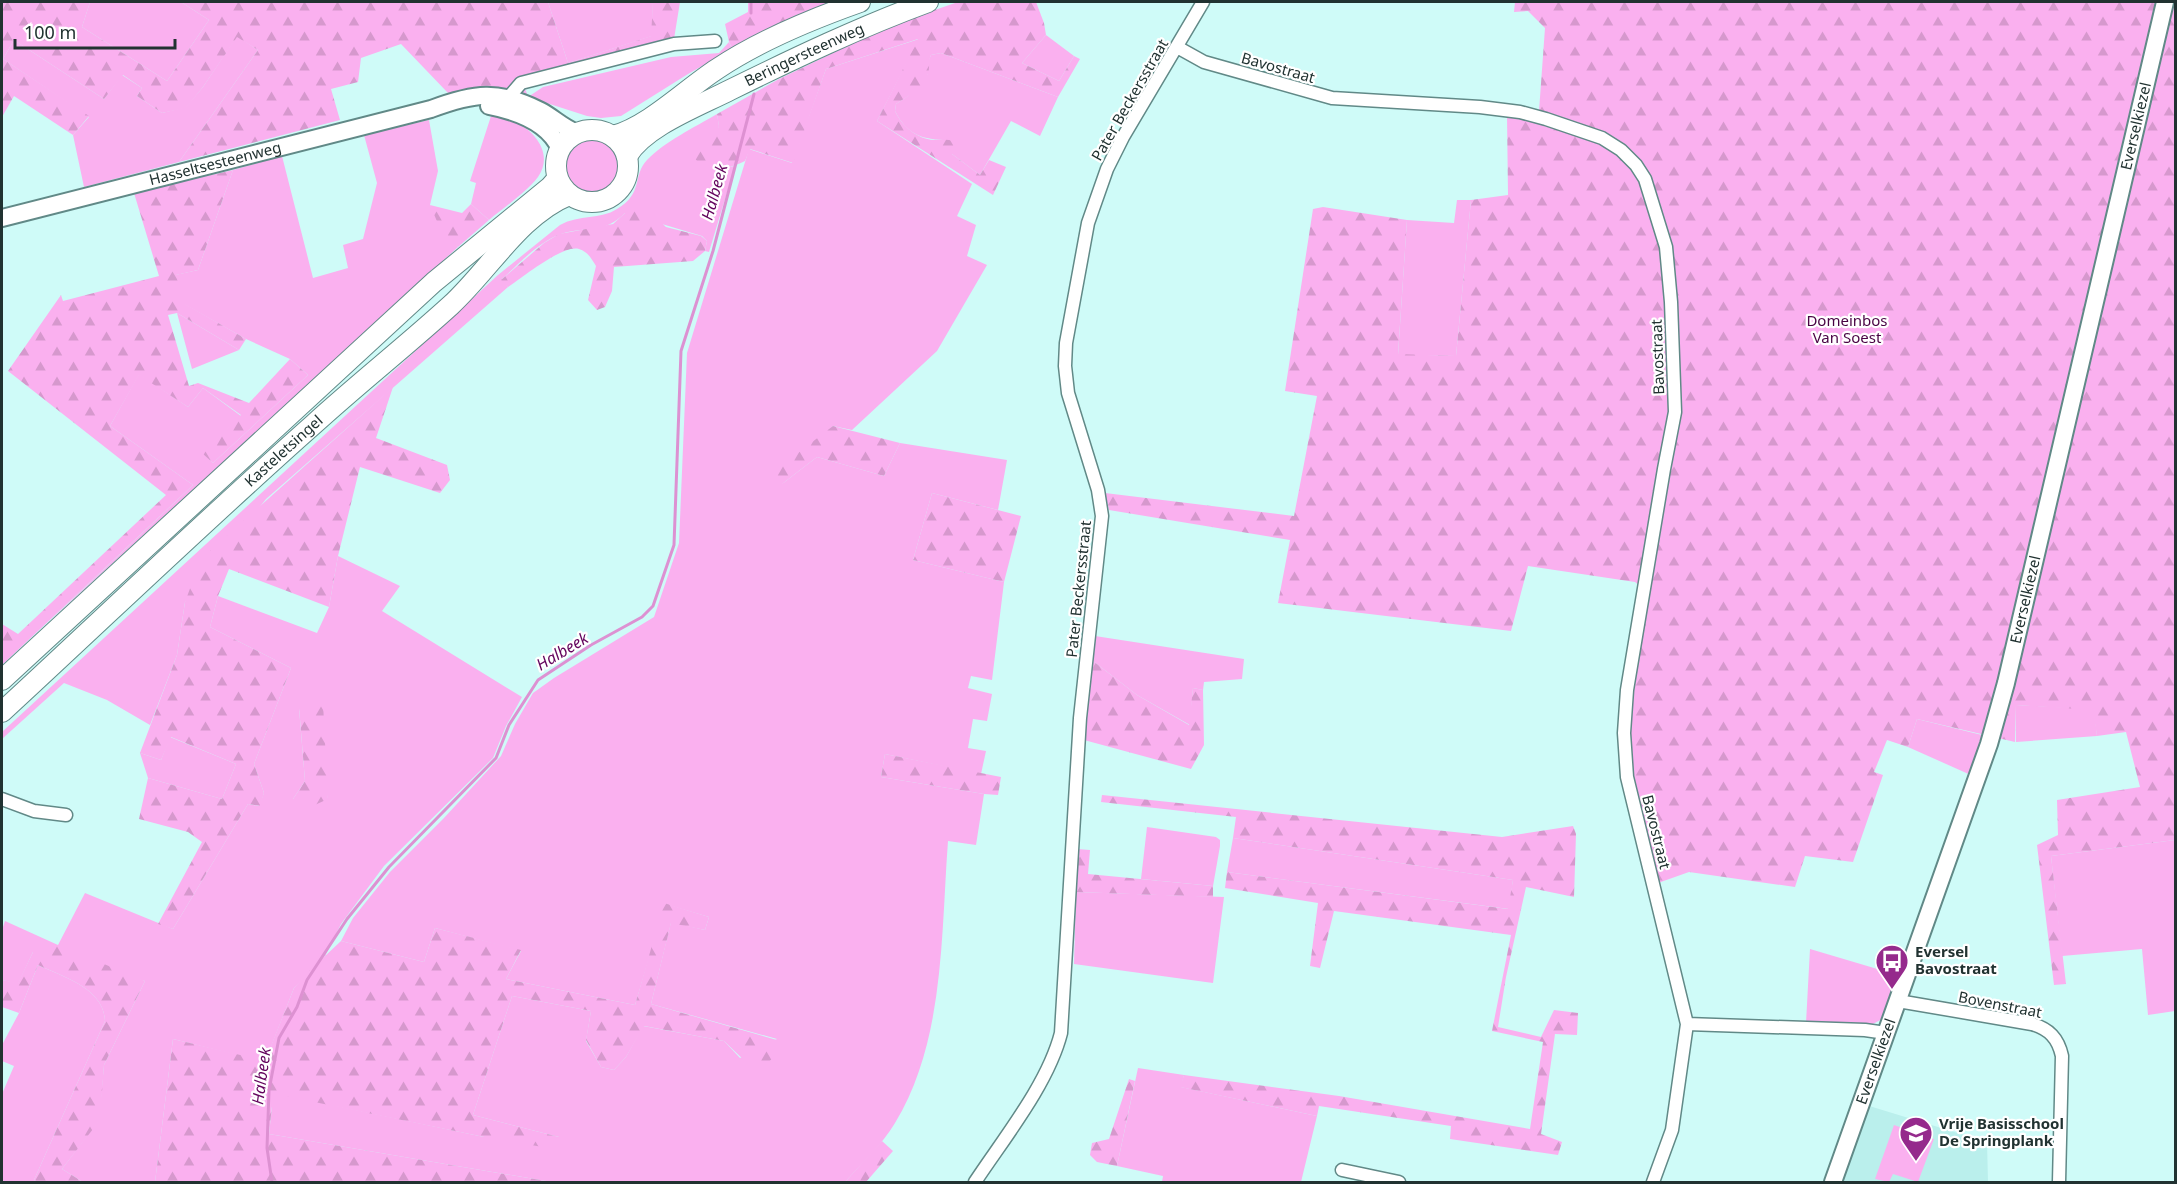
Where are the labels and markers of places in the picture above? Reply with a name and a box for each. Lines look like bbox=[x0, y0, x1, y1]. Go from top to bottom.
place label: Eversel Bavostraat bbox=[1915, 941, 1997, 978]
bus stop icon: Eversel Bavostraat bbox=[1874, 943, 1910, 990]
place label: Vrije Basisschool De Springplank bbox=[1939, 1113, 2064, 1150]
school or university icon: Vrije Basisschool De Springplank bbox=[1898, 1115, 1934, 1162]

